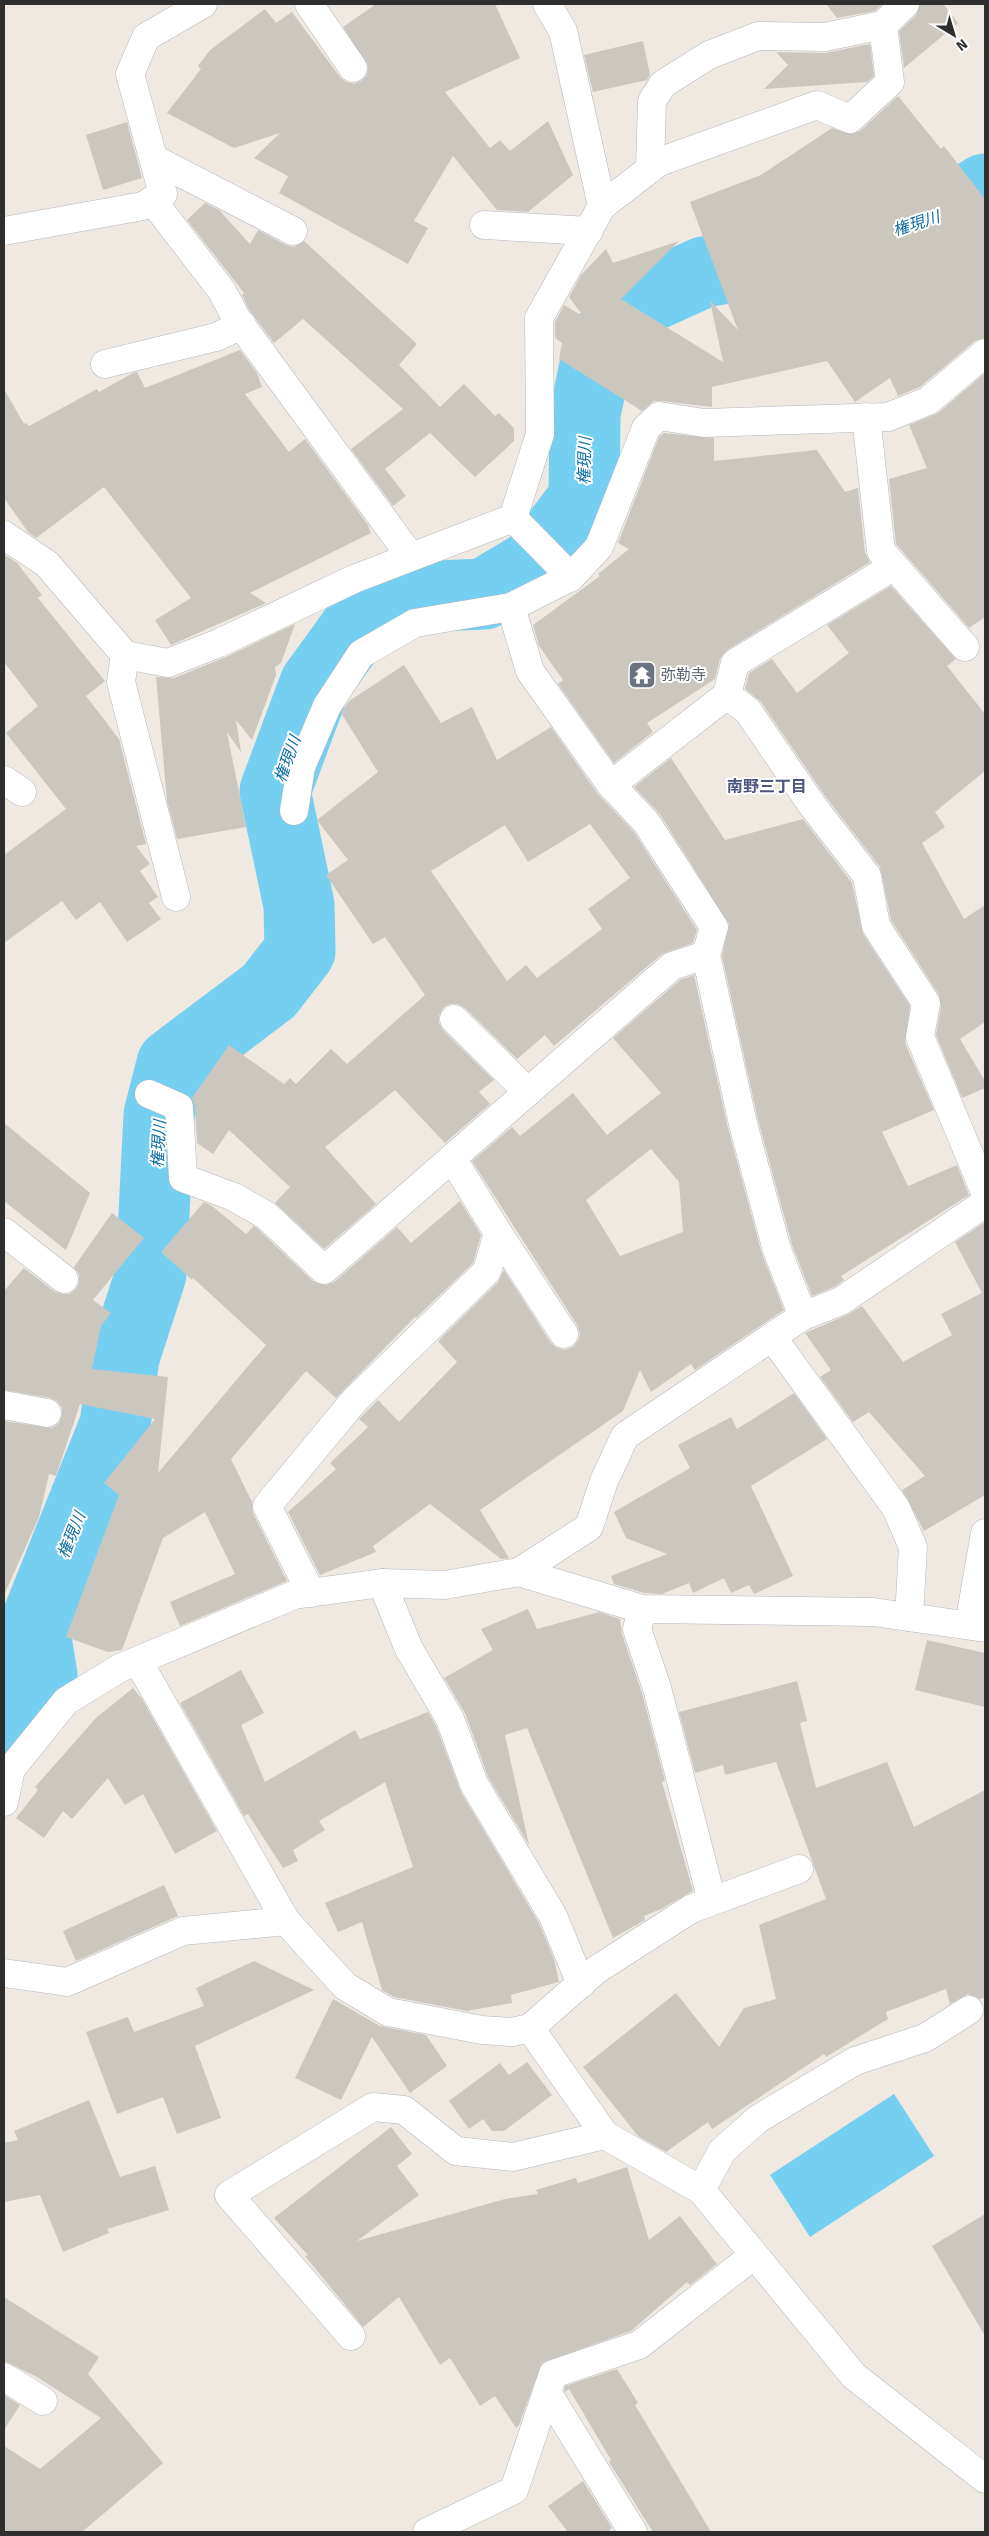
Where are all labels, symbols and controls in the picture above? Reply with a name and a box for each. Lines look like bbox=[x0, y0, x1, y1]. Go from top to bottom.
north arrow bbox=[929, 10, 979, 60]
text: N bbox=[953, 35, 971, 55]
water label: 権現川 bbox=[890, 206, 944, 241]
water label: 権現川 bbox=[575, 435, 595, 485]
temple icon: 弥勒寺 bbox=[627, 660, 657, 690]
place label: 弥勒寺 bbox=[661, 666, 706, 684]
water label: 権現川 bbox=[270, 731, 306, 785]
district label: 南野三丁目 bbox=[727, 777, 807, 797]
water label: 権現川 bbox=[148, 1118, 170, 1169]
water label: 権現川 bbox=[54, 1508, 91, 1561]

